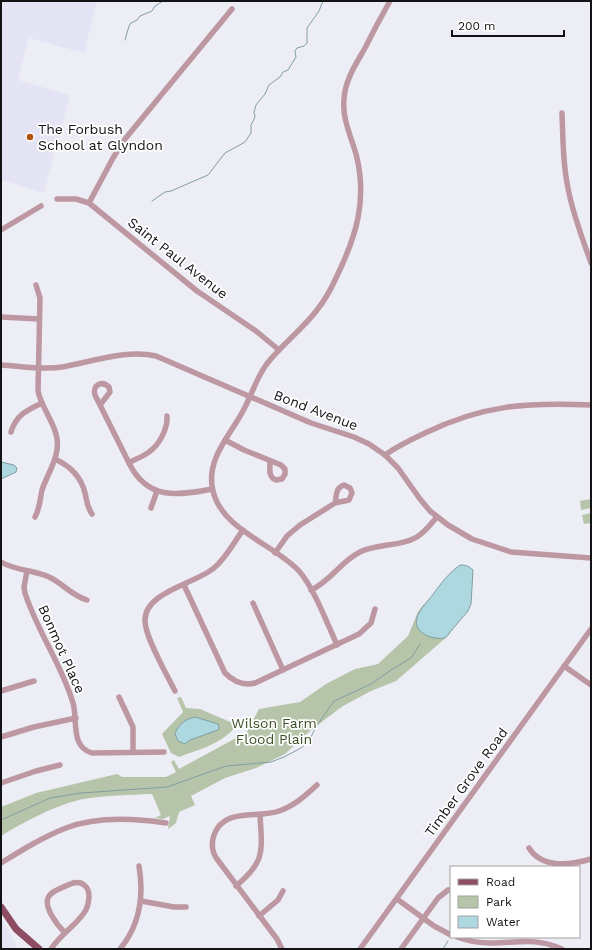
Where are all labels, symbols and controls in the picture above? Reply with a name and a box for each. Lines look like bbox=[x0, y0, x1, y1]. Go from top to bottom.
scale bar bbox=[452, 12, 564, 38]
text: 200 m bbox=[458, 19, 495, 33]
place label: The Forbush School at Glyndon bbox=[38, 121, 163, 153]
marker: The Forbush School at Glyndon bbox=[25, 132, 35, 142]
street label: Saint Paul Avenue bbox=[125, 214, 231, 302]
street label: Bond Avenue bbox=[272, 387, 360, 433]
street label: Bonmot Place bbox=[35, 602, 89, 696]
park label: Wilson Farm Flood Plain bbox=[231, 715, 317, 747]
street label: Timber Grove Road bbox=[421, 724, 511, 840]
legend bbox=[450, 866, 580, 938]
text: Road bbox=[486, 875, 515, 889]
text: Park bbox=[486, 895, 512, 909]
text: Water bbox=[486, 915, 521, 929]

